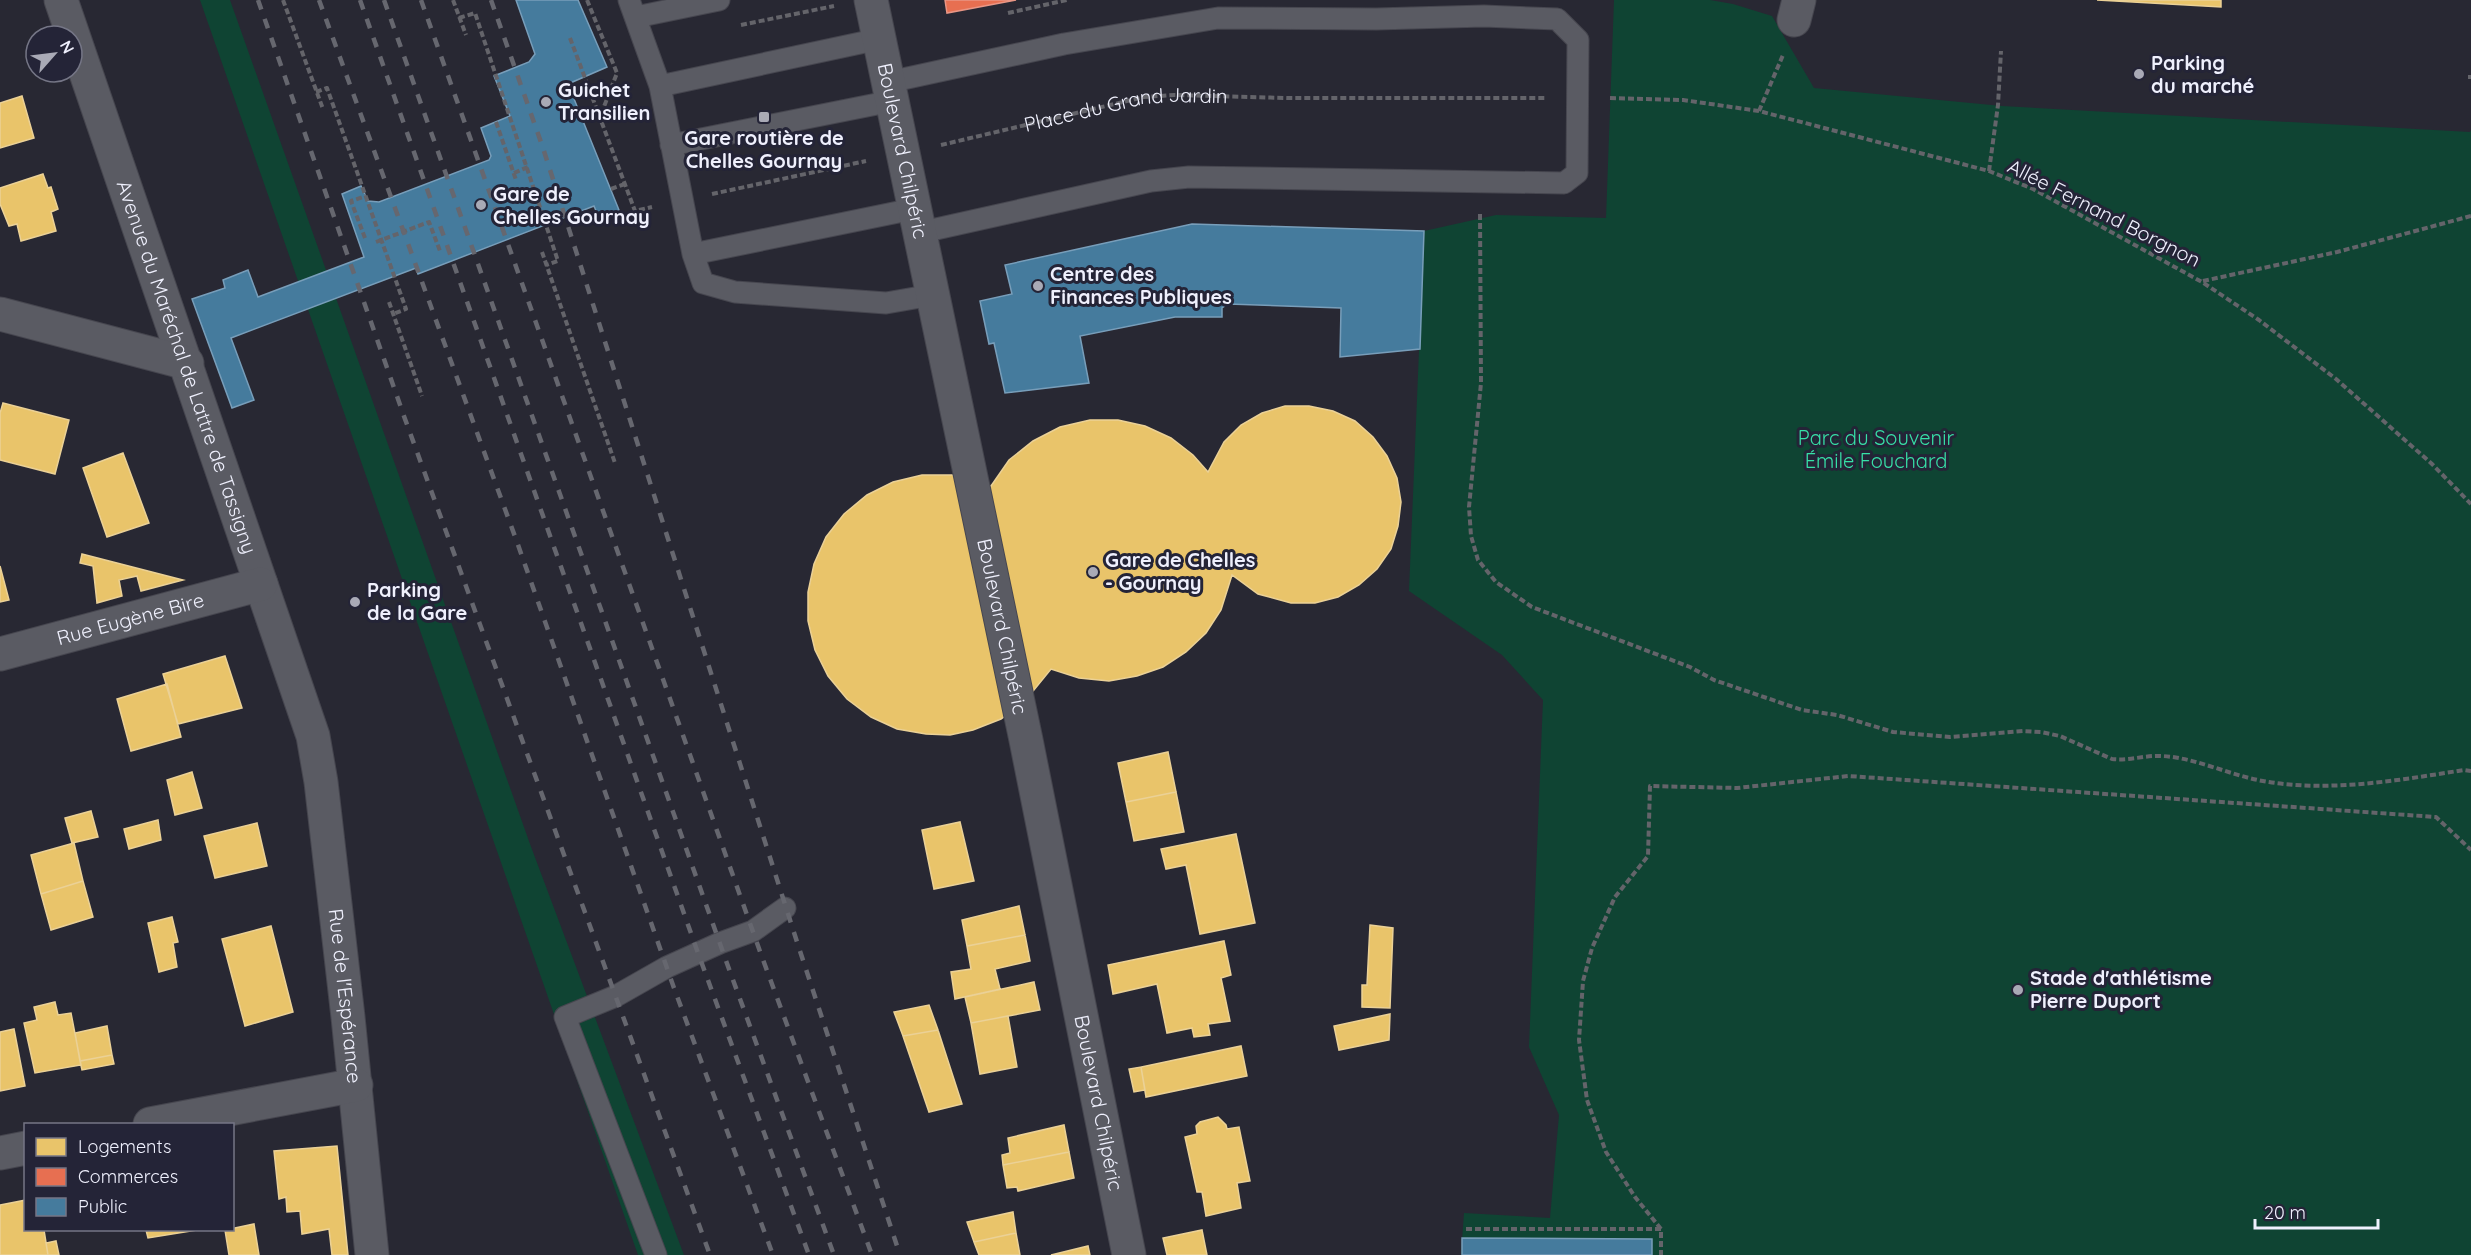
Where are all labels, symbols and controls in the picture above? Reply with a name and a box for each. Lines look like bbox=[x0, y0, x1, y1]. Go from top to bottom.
north arrow bbox=[24, 24, 84, 84]
text: N bbox=[56, 37, 79, 57]
place label: Parking du marché bbox=[2151, 50, 2254, 98]
street label: Boulevard Chilpéric bbox=[873, 61, 934, 241]
marker: Parking du marché bbox=[2132, 67, 2146, 81]
place label: Guichet Transilien bbox=[558, 77, 650, 125]
street label: Place du Grand Jardin bbox=[1021, 82, 1228, 137]
marker: Guichet Transilien bbox=[539, 95, 553, 109]
marker: Gare routière de Chelles Gournay bbox=[757, 110, 771, 124]
place label: Gare routière de Chelles Gournay bbox=[684, 125, 844, 173]
street label: Allée Fernand Borgnon bbox=[2004, 153, 2205, 272]
street label: Avenue du Maréchal de Lattre de Tassigny bbox=[112, 177, 263, 557]
place label: Gare de Chelles Gournay bbox=[493, 181, 650, 229]
marker: Gare de Chelles Gournay bbox=[474, 198, 488, 212]
place label: Centre des Finances Publiques bbox=[1050, 261, 1232, 309]
marker: Centre des Finances Publiques bbox=[1031, 279, 1045, 293]
park label: Parc du Souvenir Émile Fouchard bbox=[1798, 425, 1954, 473]
street label: Boulevard Chilpéric bbox=[972, 536, 1033, 716]
place label: Gare de Chelles - Gournay bbox=[1105, 547, 1255, 595]
marker: Gare de Chelles - Gournay bbox=[1086, 565, 1100, 579]
place label: Parking de la Gare bbox=[367, 577, 467, 625]
street label: Rue Eugène Bire bbox=[54, 587, 207, 650]
marker: Parking de la Gare bbox=[348, 595, 362, 609]
street label: Rue de l'Espérance bbox=[324, 907, 368, 1085]
place label: Stade d'athlétisme Pierre Duport bbox=[2030, 965, 2212, 1013]
marker: Stade d'athlétisme Pierre Duport bbox=[2011, 983, 2025, 997]
street label: Boulevard Chilpéric bbox=[1069, 1013, 1129, 1193]
legend bbox=[24, 1123, 234, 1231]
text: Logements bbox=[78, 1135, 171, 1158]
text: Commerces bbox=[78, 1165, 178, 1188]
scale bar bbox=[2255, 1192, 2378, 1230]
text: Public bbox=[78, 1195, 127, 1218]
text: 20 m bbox=[2264, 1201, 2306, 1224]

